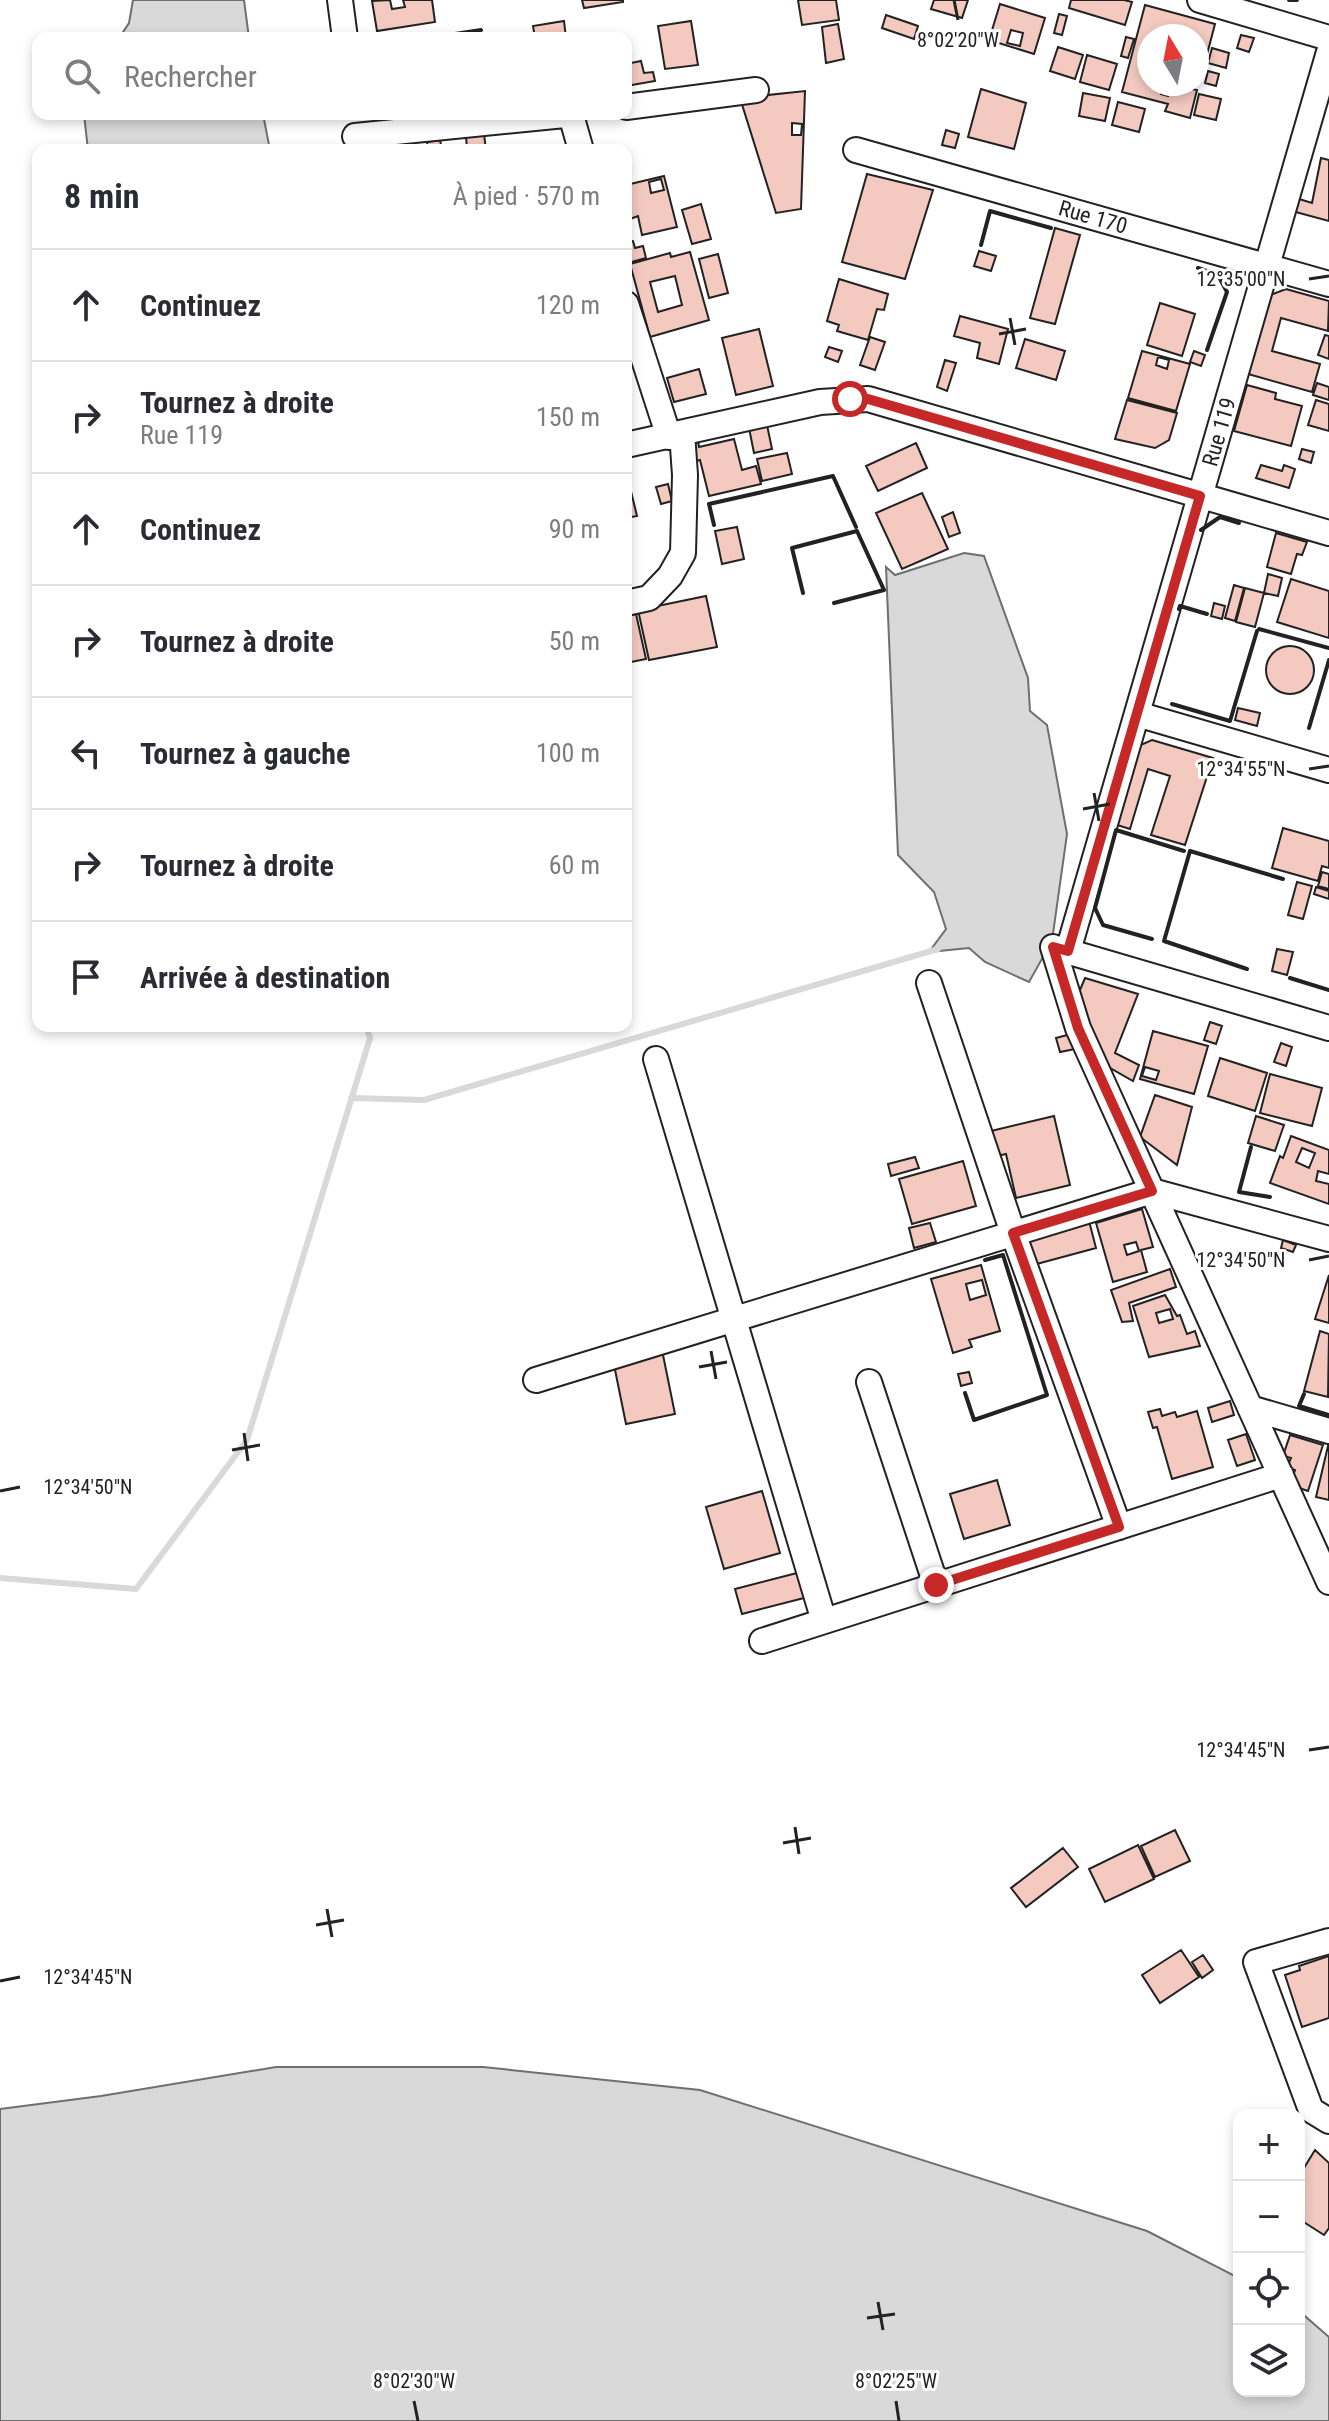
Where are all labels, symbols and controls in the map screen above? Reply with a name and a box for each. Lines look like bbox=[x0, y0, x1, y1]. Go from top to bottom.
north arrow bbox=[1137, 24, 1209, 96]
text: 8°02'20"W bbox=[917, 28, 999, 52]
search box bbox=[32, 32, 632, 120]
icon: search bbox=[60, 54, 104, 98]
text: Rechercher bbox=[124, 59, 257, 94]
text: 8 min bbox=[64, 176, 140, 216]
text: À pied · 570 m bbox=[453, 181, 600, 211]
street label: Rue 170 bbox=[1056, 195, 1130, 239]
text: 12°35'00"N bbox=[1196, 267, 1286, 291]
icon: ahead bbox=[64, 283, 108, 327]
text: Continuez bbox=[140, 288, 261, 323]
text: 120 m bbox=[536, 290, 600, 320]
route start bbox=[832, 381, 868, 417]
text: Tournez à droite bbox=[140, 385, 334, 420]
icon: right bbox=[64, 395, 108, 439]
street label: Rue 119 bbox=[1197, 395, 1241, 469]
text: 150 m bbox=[536, 402, 600, 432]
text: Rue 119 bbox=[140, 420, 223, 450]
icon: ahead bbox=[64, 507, 108, 551]
text: Continuez bbox=[140, 512, 261, 547]
text: 90 m bbox=[549, 514, 600, 544]
icon: right bbox=[64, 619, 108, 663]
text: Tournez à droite bbox=[140, 624, 334, 659]
text: 50 m bbox=[549, 626, 600, 656]
icon: left bbox=[64, 731, 108, 775]
text: Tournez à gauche bbox=[140, 736, 350, 771]
text: 100 m bbox=[536, 738, 600, 768]
text: 12°34'55"N bbox=[1196, 757, 1286, 781]
icon: right bbox=[64, 843, 108, 887]
text: Tournez à droite bbox=[140, 848, 334, 883]
text: 60 m bbox=[549, 850, 600, 880]
icon: arrive bbox=[64, 955, 108, 999]
text: Arrivée à destination bbox=[140, 960, 390, 995]
text: 12°34'50"N bbox=[1196, 1248, 1286, 1272]
text: 12°34'50"N bbox=[43, 1475, 133, 1499]
route end bbox=[918, 1567, 954, 1603]
text: 12°34'45"N bbox=[1196, 1738, 1286, 1762]
text: 12°34'45"N bbox=[43, 1965, 133, 1989]
map controls bbox=[1233, 2109, 1305, 2397]
button: + bbox=[1233, 2109, 1305, 2181]
button: − bbox=[1233, 2181, 1305, 2253]
button: locate bbox=[1233, 2253, 1305, 2325]
button: layers bbox=[1233, 2325, 1305, 2397]
text: 8°02'30"W bbox=[373, 2369, 455, 2393]
text: 8°02'25"W bbox=[855, 2369, 937, 2393]

